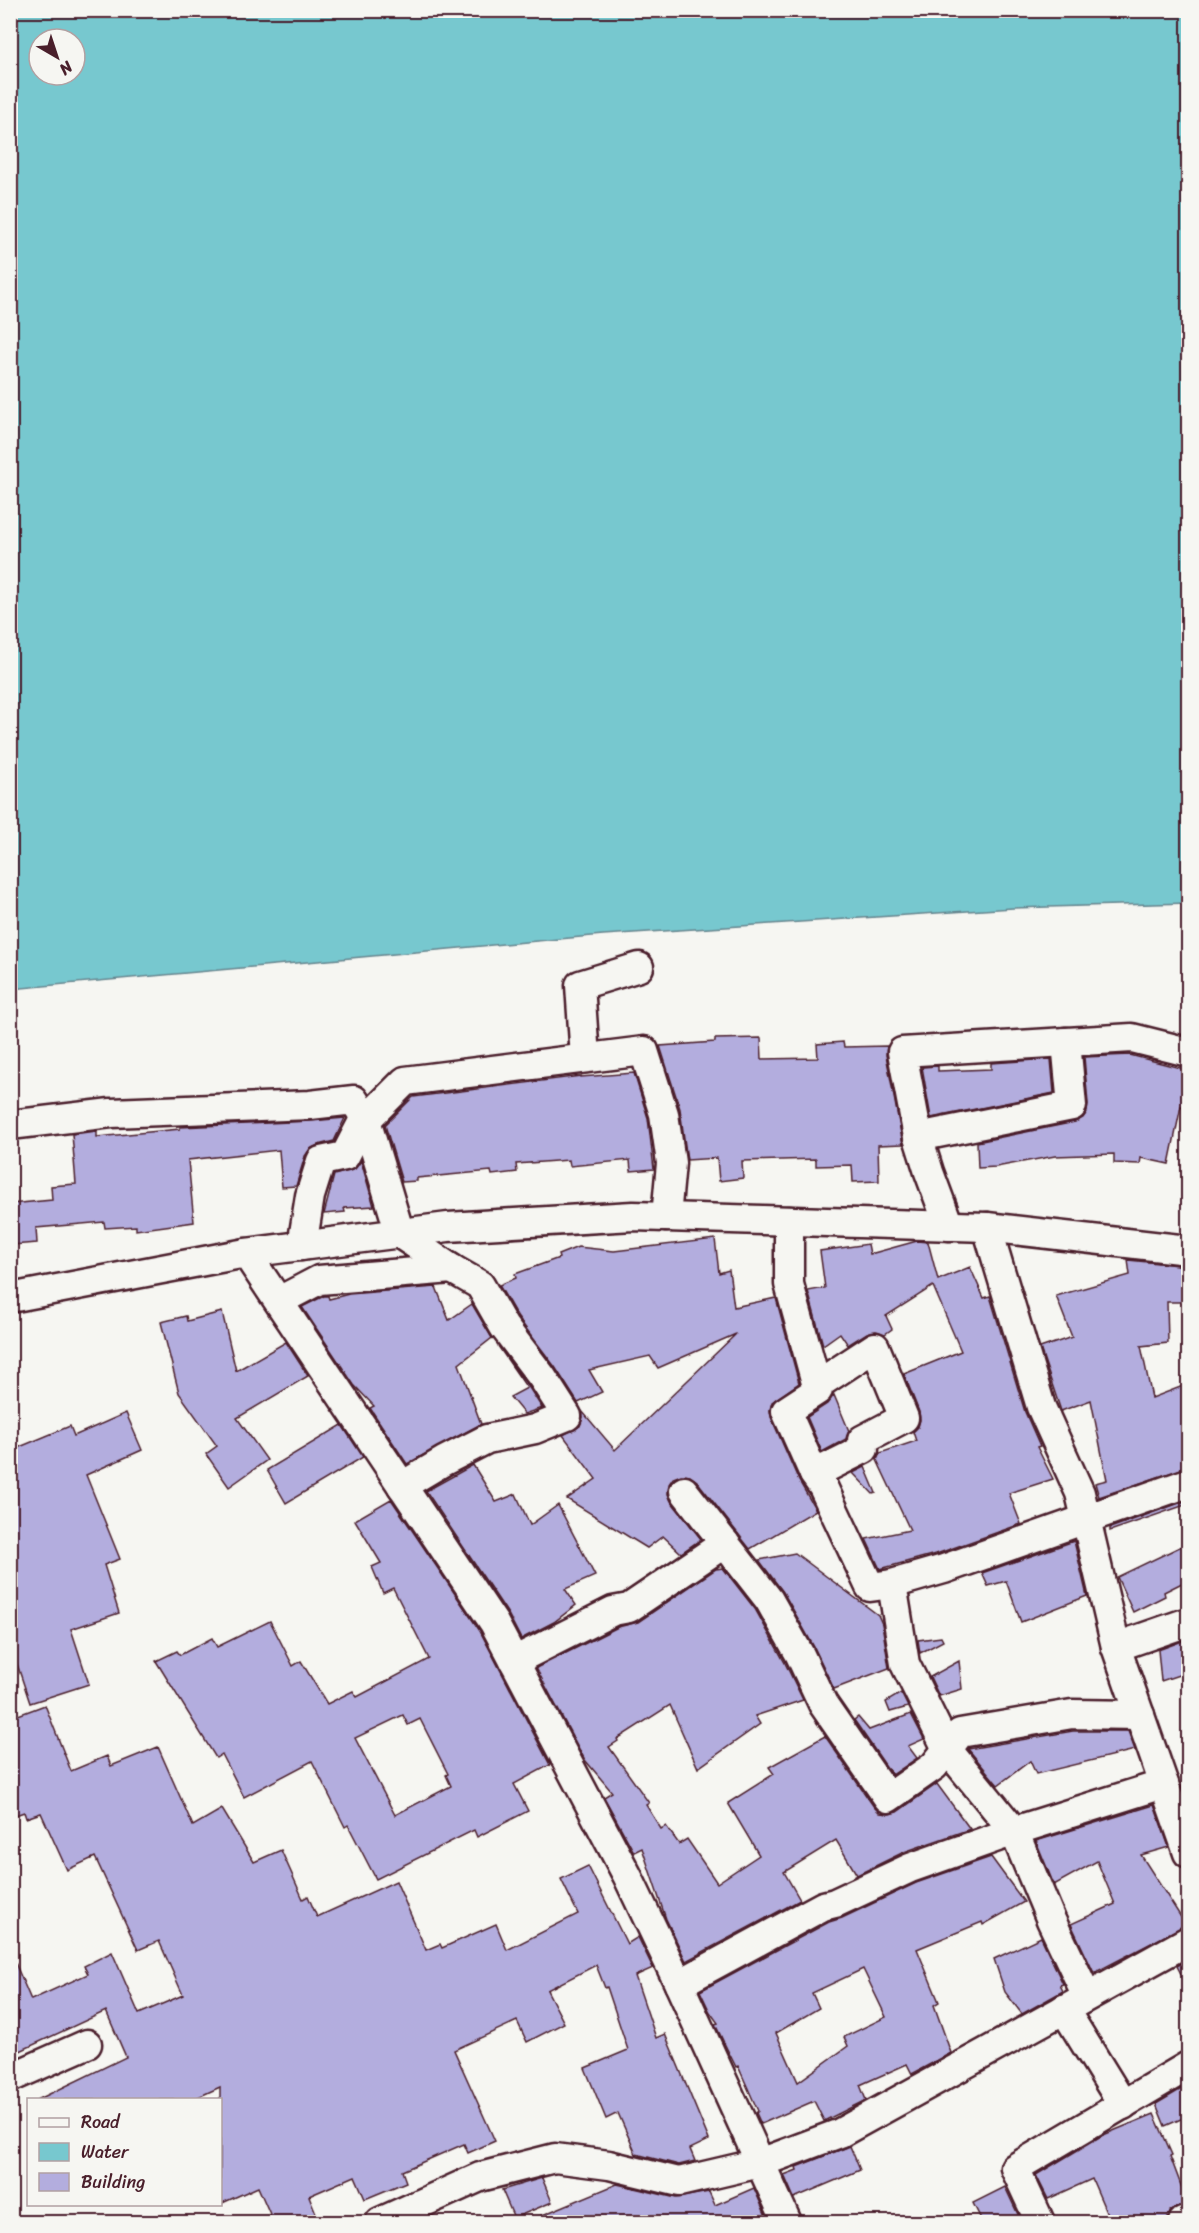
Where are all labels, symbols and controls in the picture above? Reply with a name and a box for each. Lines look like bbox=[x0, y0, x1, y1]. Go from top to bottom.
north arrow bbox=[27, 27, 87, 87]
text: N bbox=[52, 53, 80, 84]
legend bbox=[27, 2098, 222, 2206]
text: Road bbox=[81, 2106, 121, 2138]
text: Water bbox=[81, 2136, 130, 2168]
text: Building bbox=[81, 2166, 145, 2198]

